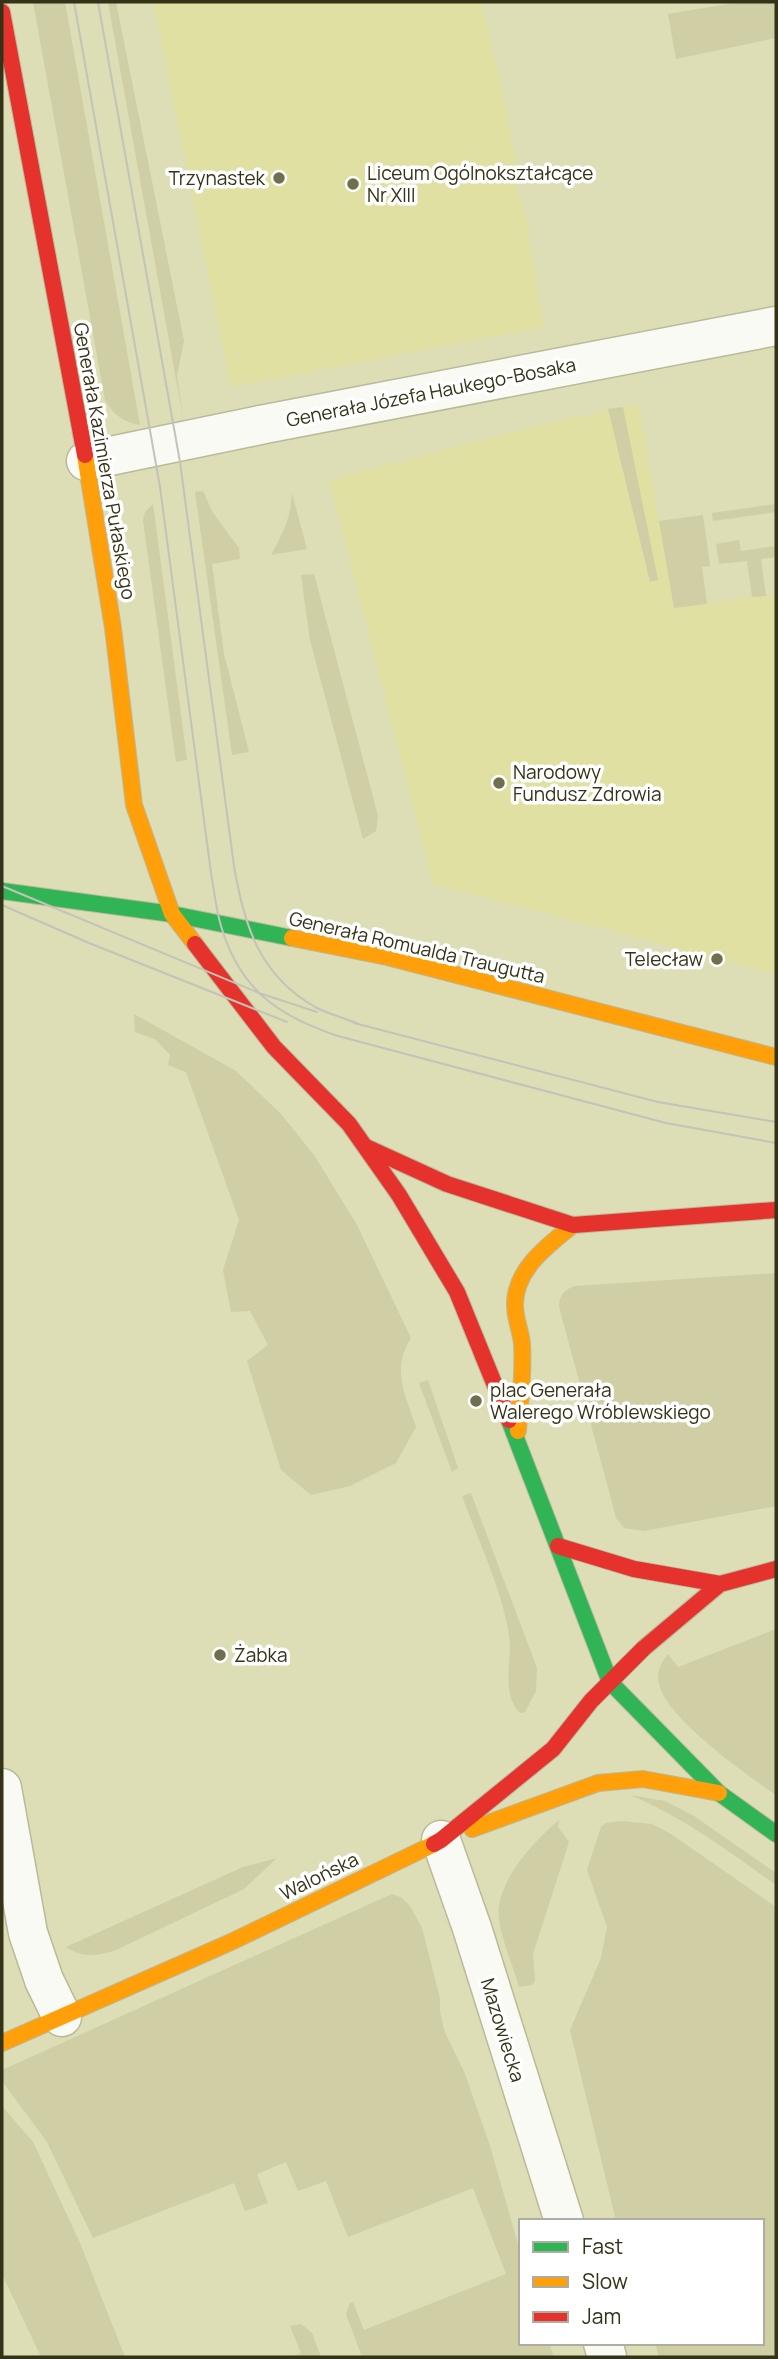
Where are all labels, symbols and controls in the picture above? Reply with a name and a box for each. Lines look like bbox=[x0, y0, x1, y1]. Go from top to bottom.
place label: Liceum Ogólnokształcące Nr XIII bbox=[367, 160, 593, 208]
place label: Trzynastek bbox=[168, 165, 266, 191]
marker: Trzynastek bbox=[271, 170, 287, 186]
marker: Liceum Ogólnokształcące Nr XIII bbox=[345, 176, 361, 192]
street label: Generała Kazimierza Pułaskiego bbox=[68, 320, 142, 602]
street label: Generała Józefa Haukego-Bosaka bbox=[284, 351, 578, 433]
place label: Narodowy Fundusz Zdrowia bbox=[513, 759, 661, 807]
marker: Narodowy Fundusz Zdrowia bbox=[491, 775, 507, 791]
street label: Generała Romualda Traugutta bbox=[287, 905, 547, 989]
place label: Telecław bbox=[625, 946, 703, 972]
marker: Telecław bbox=[709, 951, 725, 967]
place label: plac Generała Walerego Wróblewskiego bbox=[490, 1377, 711, 1425]
marker: plac Generała Walerego Wróblewskiego bbox=[468, 1393, 484, 1409]
place label: Żabka bbox=[234, 1642, 287, 1668]
marker: Żabka bbox=[212, 1647, 228, 1663]
street label: Walońska bbox=[275, 1846, 363, 1906]
street label: Mazowiecka bbox=[475, 1975, 531, 2085]
legend bbox=[519, 2219, 764, 2345]
text: Fast bbox=[582, 2232, 623, 2260]
text: Slow bbox=[582, 2267, 628, 2295]
text: Jam bbox=[582, 2302, 621, 2330]

